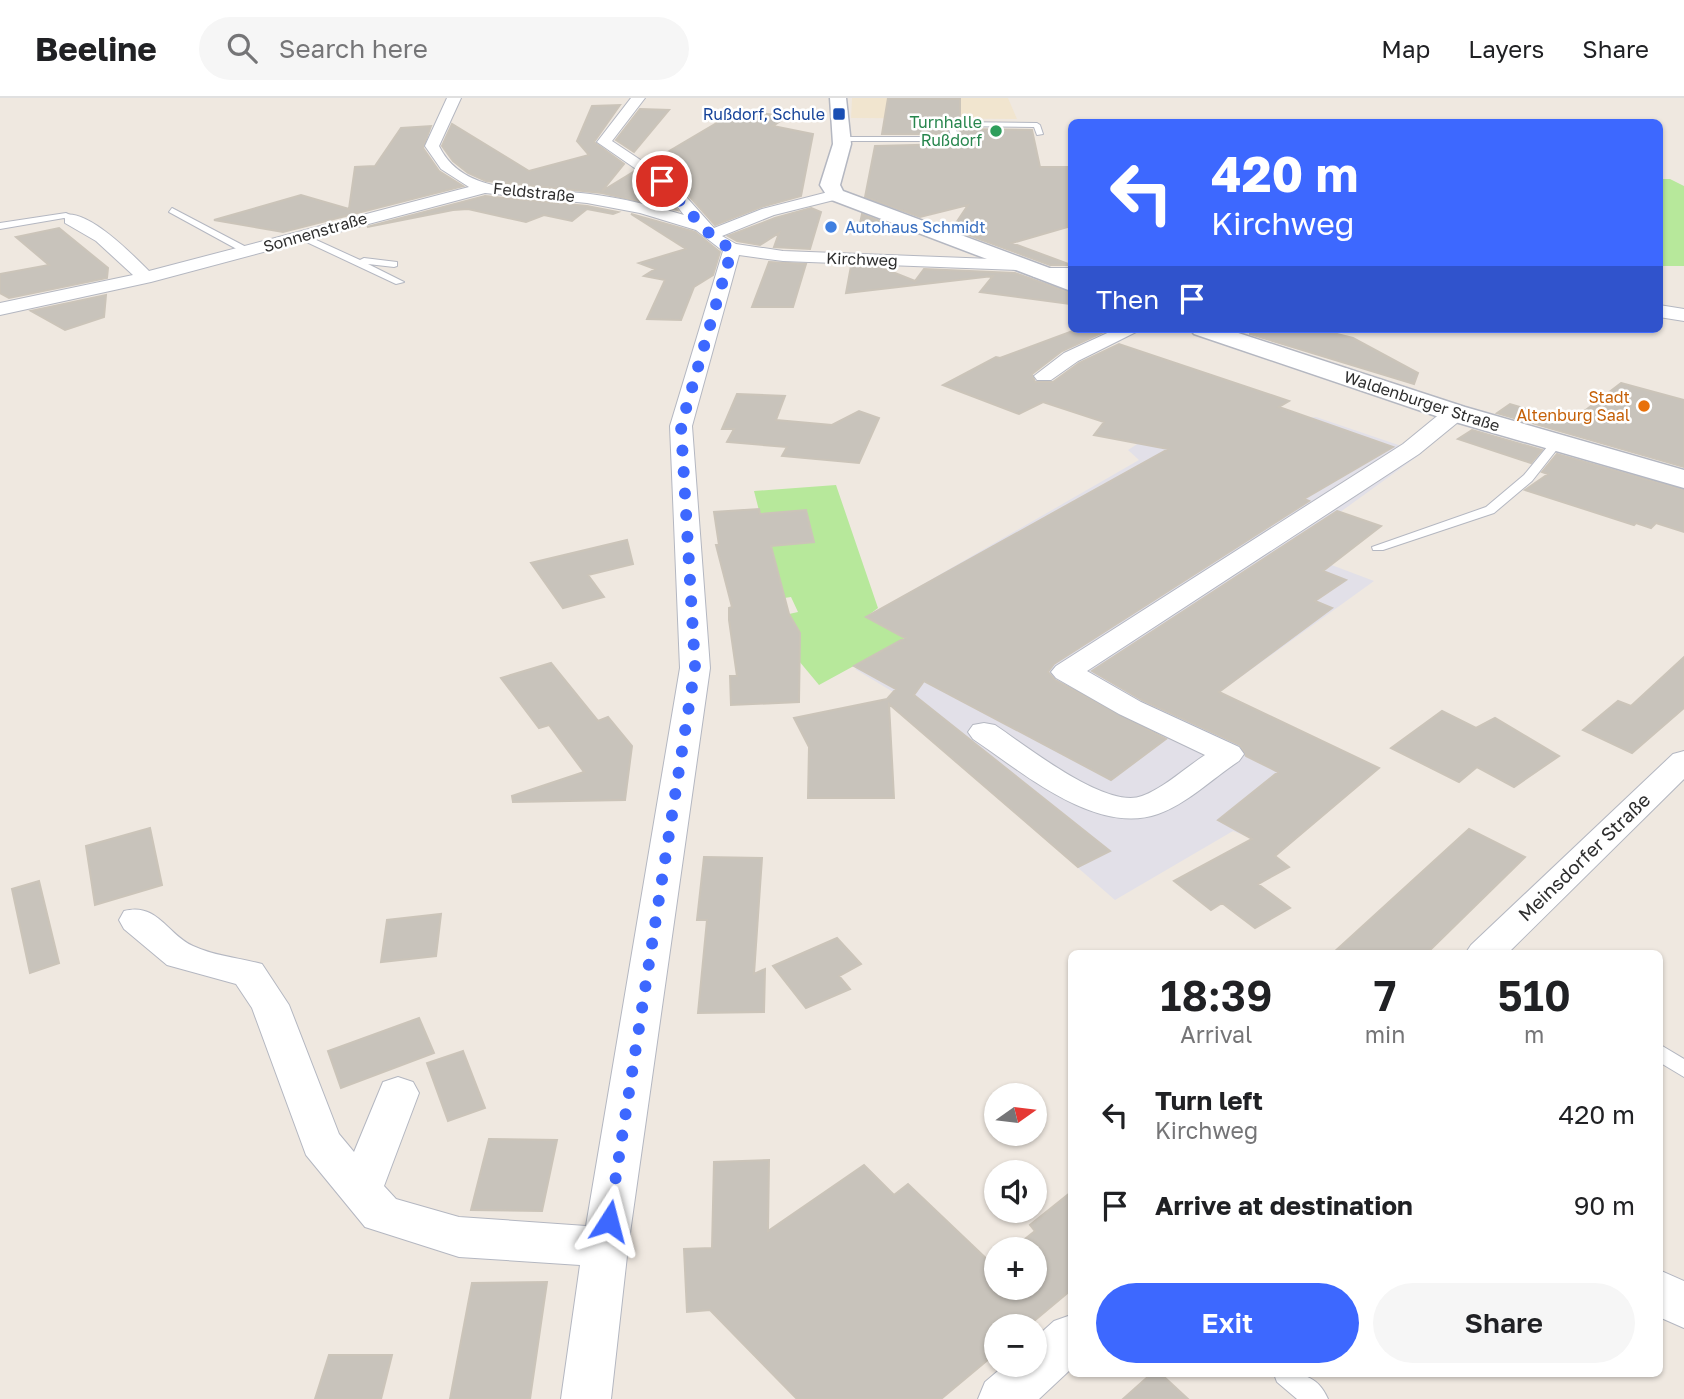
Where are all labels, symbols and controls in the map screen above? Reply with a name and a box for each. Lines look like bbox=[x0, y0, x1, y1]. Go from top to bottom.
search box bbox=[199, 17, 689, 80]
text: Beeline bbox=[35, 29, 157, 68]
icon: search bbox=[223, 29, 261, 67]
text: Search here bbox=[279, 33, 428, 64]
text: Map bbox=[1381, 34, 1430, 63]
text: Layers bbox=[1468, 34, 1544, 63]
text: Share bbox=[1582, 34, 1649, 63]
place label: Rußdorf, Schule bbox=[703, 104, 825, 124]
marker: Rußdorf, Schule bbox=[831, 106, 847, 122]
place label: Turnhalle Rußdorf bbox=[910, 112, 982, 150]
marker: Turnhalle Rußdorf bbox=[988, 123, 1004, 139]
text: 420 m bbox=[1211, 144, 1359, 203]
icon: left bbox=[1096, 147, 1187, 238]
pin bbox=[632, 151, 692, 211]
icon: arrive bbox=[643, 162, 681, 200]
street label: Feldstraße bbox=[492, 178, 576, 206]
text: Kirchweg bbox=[1211, 204, 1354, 242]
street label: Sonnenstraße bbox=[261, 208, 369, 256]
place label: Autohaus Schmidt bbox=[845, 217, 986, 237]
marker: Autohaus Schmidt bbox=[823, 219, 839, 235]
street label: Kirchweg bbox=[826, 248, 898, 270]
icon: arrive bbox=[1173, 280, 1211, 318]
text: Then bbox=[1096, 284, 1159, 315]
street label: Waldenburger Straße bbox=[1342, 366, 1502, 436]
place label: Stadt Altenburg Saal bbox=[1516, 387, 1630, 425]
marker: Stadt Altenburg Saal bbox=[1636, 398, 1652, 414]
street label: Meinsdorfer Straße bbox=[1513, 788, 1654, 925]
text: 18:39 bbox=[1160, 970, 1272, 1020]
text: 7 bbox=[1374, 970, 1396, 1020]
text: 510 bbox=[1498, 970, 1571, 1020]
text: Arrival bbox=[1180, 1020, 1252, 1048]
text: min bbox=[1365, 1020, 1405, 1048]
text: m bbox=[1524, 1020, 1544, 1048]
north arrow bbox=[984, 1083, 1046, 1146]
map controls bbox=[984, 1083, 1047, 1377]
text: Turn left bbox=[1155, 1085, 1263, 1116]
icon: left bbox=[1096, 1096, 1134, 1134]
text: 420 m bbox=[1558, 1099, 1635, 1130]
text: Kirchweg bbox=[1155, 1116, 1258, 1144]
button: sound bbox=[984, 1160, 1047, 1223]
position arrow bbox=[572, 1184, 646, 1258]
icon: arrive bbox=[1096, 1187, 1134, 1225]
text: Arrive at destination bbox=[1155, 1190, 1413, 1221]
text: 90 m bbox=[1574, 1190, 1635, 1221]
button: + bbox=[984, 1237, 1047, 1300]
button: Exit bbox=[1096, 1283, 1359, 1363]
button: Share bbox=[1373, 1283, 1635, 1363]
button: − bbox=[984, 1314, 1047, 1377]

